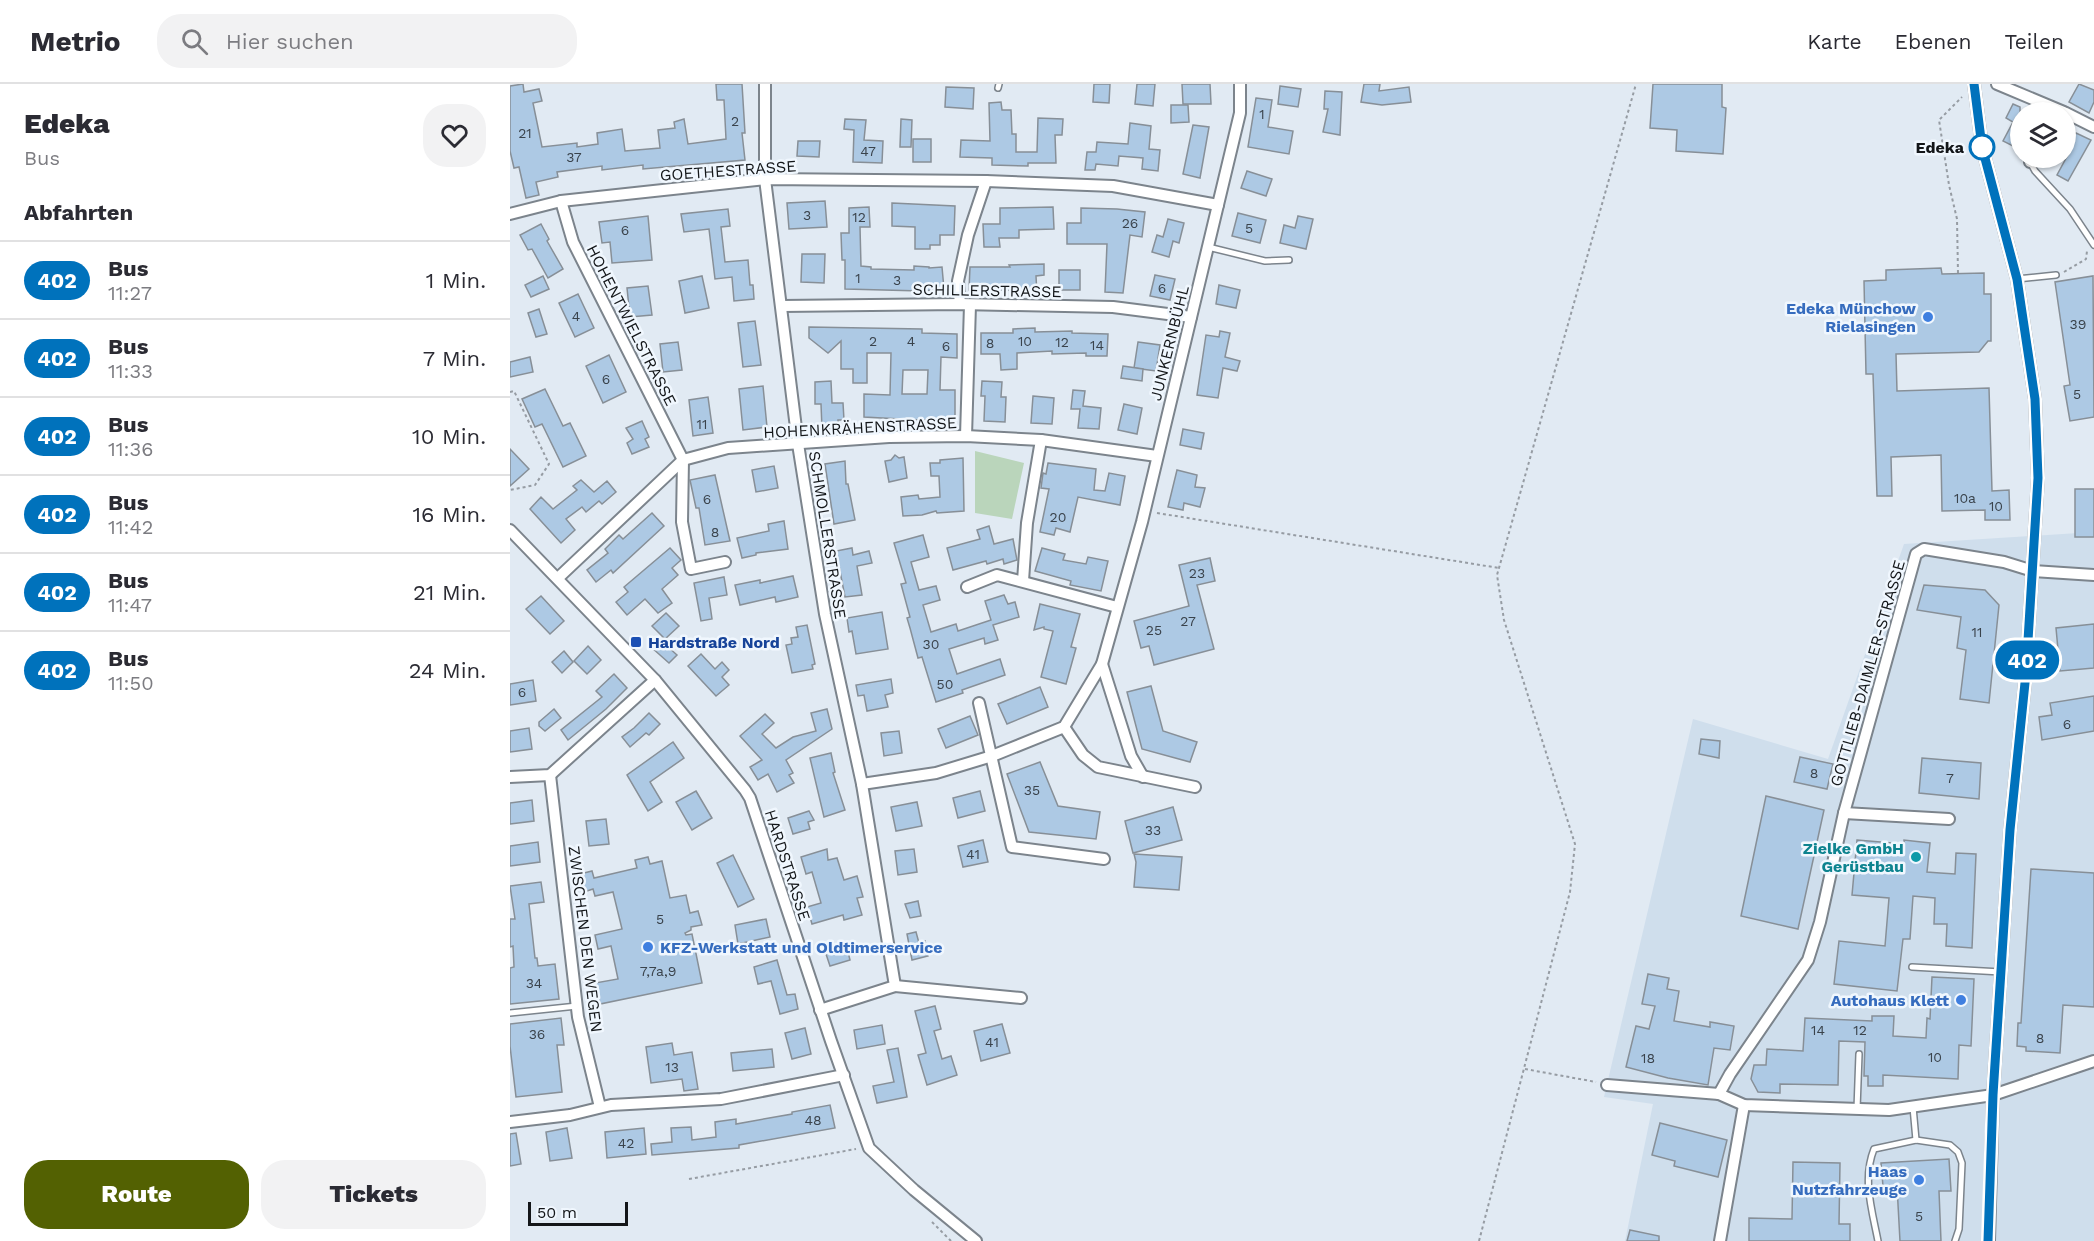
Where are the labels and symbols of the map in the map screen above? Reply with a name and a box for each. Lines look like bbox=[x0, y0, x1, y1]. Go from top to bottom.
house number: 1 bbox=[1259, 106, 1265, 122]
house number: 2 bbox=[731, 113, 739, 129]
house number: 21 bbox=[518, 125, 532, 141]
marker: Edeka bbox=[1969, 134, 1995, 160]
place label: Edeka bbox=[1916, 138, 1965, 157]
house number: 47 bbox=[860, 143, 876, 159]
house number: 37 bbox=[566, 149, 582, 165]
street label: GOETHESTRASSE bbox=[659, 156, 797, 185]
house number: 3 bbox=[803, 207, 811, 223]
house number: 12 bbox=[852, 209, 866, 225]
house number: 26 bbox=[1122, 215, 1138, 231]
house number: 5 bbox=[1245, 220, 1253, 236]
house number: 6 bbox=[621, 222, 629, 238]
street label: HOHENTWIELSTRASSE bbox=[583, 242, 680, 409]
house number: 1 bbox=[855, 270, 861, 286]
house number: 3 bbox=[893, 272, 901, 288]
street label: SCHILLERSTRASSE bbox=[912, 280, 1062, 301]
house number: 6 bbox=[1158, 280, 1166, 296]
street label: JUNKERNBÜHL bbox=[1146, 283, 1193, 403]
place label: Edeka Münchow Rielasingen bbox=[1786, 299, 1917, 336]
house number: 4 bbox=[572, 308, 580, 324]
marker: Edeka Münchow Rielasingen bbox=[1921, 310, 1935, 324]
house number: 39 bbox=[2070, 316, 2086, 332]
house number: 2 bbox=[869, 333, 877, 349]
house number: 4 bbox=[907, 333, 915, 349]
house number: 10 bbox=[1018, 333, 1032, 349]
house number: 12 bbox=[1055, 334, 1069, 350]
house number: 8 bbox=[986, 335, 994, 351]
house number: 14 bbox=[1090, 337, 1104, 353]
house number: 6 bbox=[942, 338, 950, 354]
house number: 6 bbox=[602, 371, 610, 387]
house number: 5 bbox=[2073, 386, 2081, 402]
street label: HOHENKRÄHENSTRASSE bbox=[763, 413, 957, 442]
house number: 11 bbox=[697, 416, 707, 432]
street label: SCHMOLLERSTRASSE bbox=[805, 450, 850, 620]
house number: 10a bbox=[1954, 490, 1976, 506]
house number: 6 bbox=[703, 491, 711, 507]
house number: 10 bbox=[1989, 498, 2003, 514]
house number: 20 bbox=[1050, 509, 1066, 525]
house number: 8 bbox=[711, 524, 719, 540]
street label: GOTTLIEB-DAIMLER-STRASSE bbox=[1826, 558, 1909, 789]
house number: 23 bbox=[1189, 565, 1205, 581]
house number: 27 bbox=[1180, 613, 1196, 629]
house number: 25 bbox=[1146, 622, 1162, 638]
house number: 11 bbox=[1972, 624, 1982, 640]
place label: Hardstraße Nord bbox=[648, 633, 780, 652]
marker: Hardstraße Nord bbox=[629, 635, 643, 649]
house number: 30 bbox=[923, 636, 939, 652]
line badge: 402 bbox=[1992, 640, 2062, 680]
house number: 50 bbox=[937, 676, 953, 692]
house number: 6 bbox=[518, 684, 526, 700]
house number: 6 bbox=[2063, 716, 2071, 732]
house number: 8 bbox=[1810, 765, 1818, 781]
house number: 7 bbox=[1946, 770, 1954, 786]
house number: 35 bbox=[1024, 782, 1040, 798]
street label: HARDSTRASSE bbox=[761, 807, 814, 923]
house number: 33 bbox=[1145, 822, 1161, 838]
place label: Zielke GmbH Gerüstbau bbox=[1803, 839, 1904, 876]
street label: ZWISCHEN DEN WEGEN bbox=[565, 845, 606, 1034]
house number: 41 bbox=[966, 846, 980, 862]
marker: Zielke GmbH Gerüstbau bbox=[1909, 850, 1923, 864]
house number: 5 bbox=[656, 911, 664, 927]
place label: KFZ-Werkstatt und Oldtimerservice bbox=[660, 938, 942, 957]
marker: KFZ-Werkstatt und Oldtimerservice bbox=[641, 940, 655, 954]
house number: 7,7a,9 bbox=[640, 963, 676, 979]
house number: 34 bbox=[526, 975, 542, 991]
place label: Autohaus Klett bbox=[1831, 991, 1949, 1010]
marker: Autohaus Klett bbox=[1954, 993, 1968, 1007]
house number: 14 bbox=[1811, 1022, 1825, 1038]
house number: 12 bbox=[1853, 1022, 1867, 1038]
house number: 36 bbox=[529, 1026, 545, 1042]
house number: 8 bbox=[2036, 1030, 2044, 1046]
house number: 41 bbox=[985, 1034, 999, 1050]
house number: 10 bbox=[1928, 1049, 1942, 1065]
house number: 18 bbox=[1641, 1050, 1655, 1066]
house number: 13 bbox=[665, 1059, 679, 1075]
house number: 48 bbox=[804, 1112, 822, 1128]
house number: 42 bbox=[618, 1135, 634, 1151]
place label: Haas Nutzfahrzeuge bbox=[1792, 1162, 1907, 1199]
marker: Haas Nutzfahrzeuge bbox=[1912, 1173, 1926, 1187]
scale bar bbox=[528, 1199, 628, 1226]
house number: 5 bbox=[1915, 1208, 1923, 1224]

